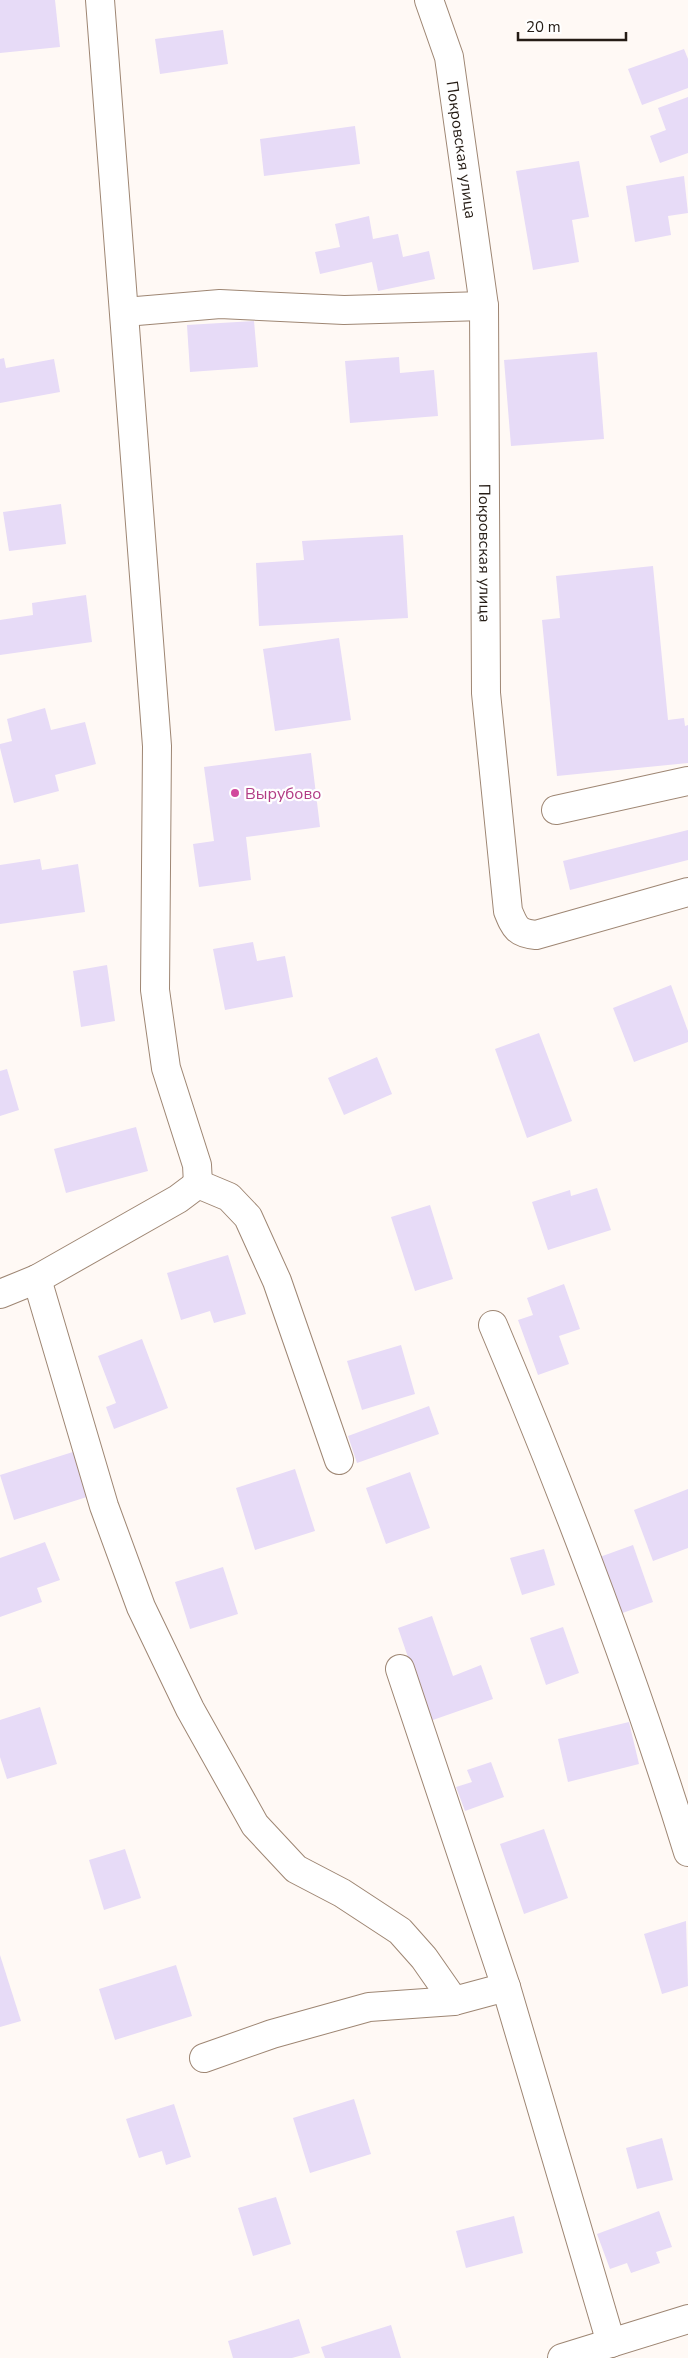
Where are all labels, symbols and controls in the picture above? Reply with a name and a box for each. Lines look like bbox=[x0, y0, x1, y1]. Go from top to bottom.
scale bar bbox=[518, 10, 626, 42]
text: 20 m bbox=[526, 17, 561, 37]
street label: Покровская улица bbox=[440, 79, 482, 220]
street label: Покровская улица bbox=[473, 484, 496, 623]
place label: Вырубово bbox=[245, 783, 321, 805]
marker: Вырубово bbox=[229, 787, 241, 799]

